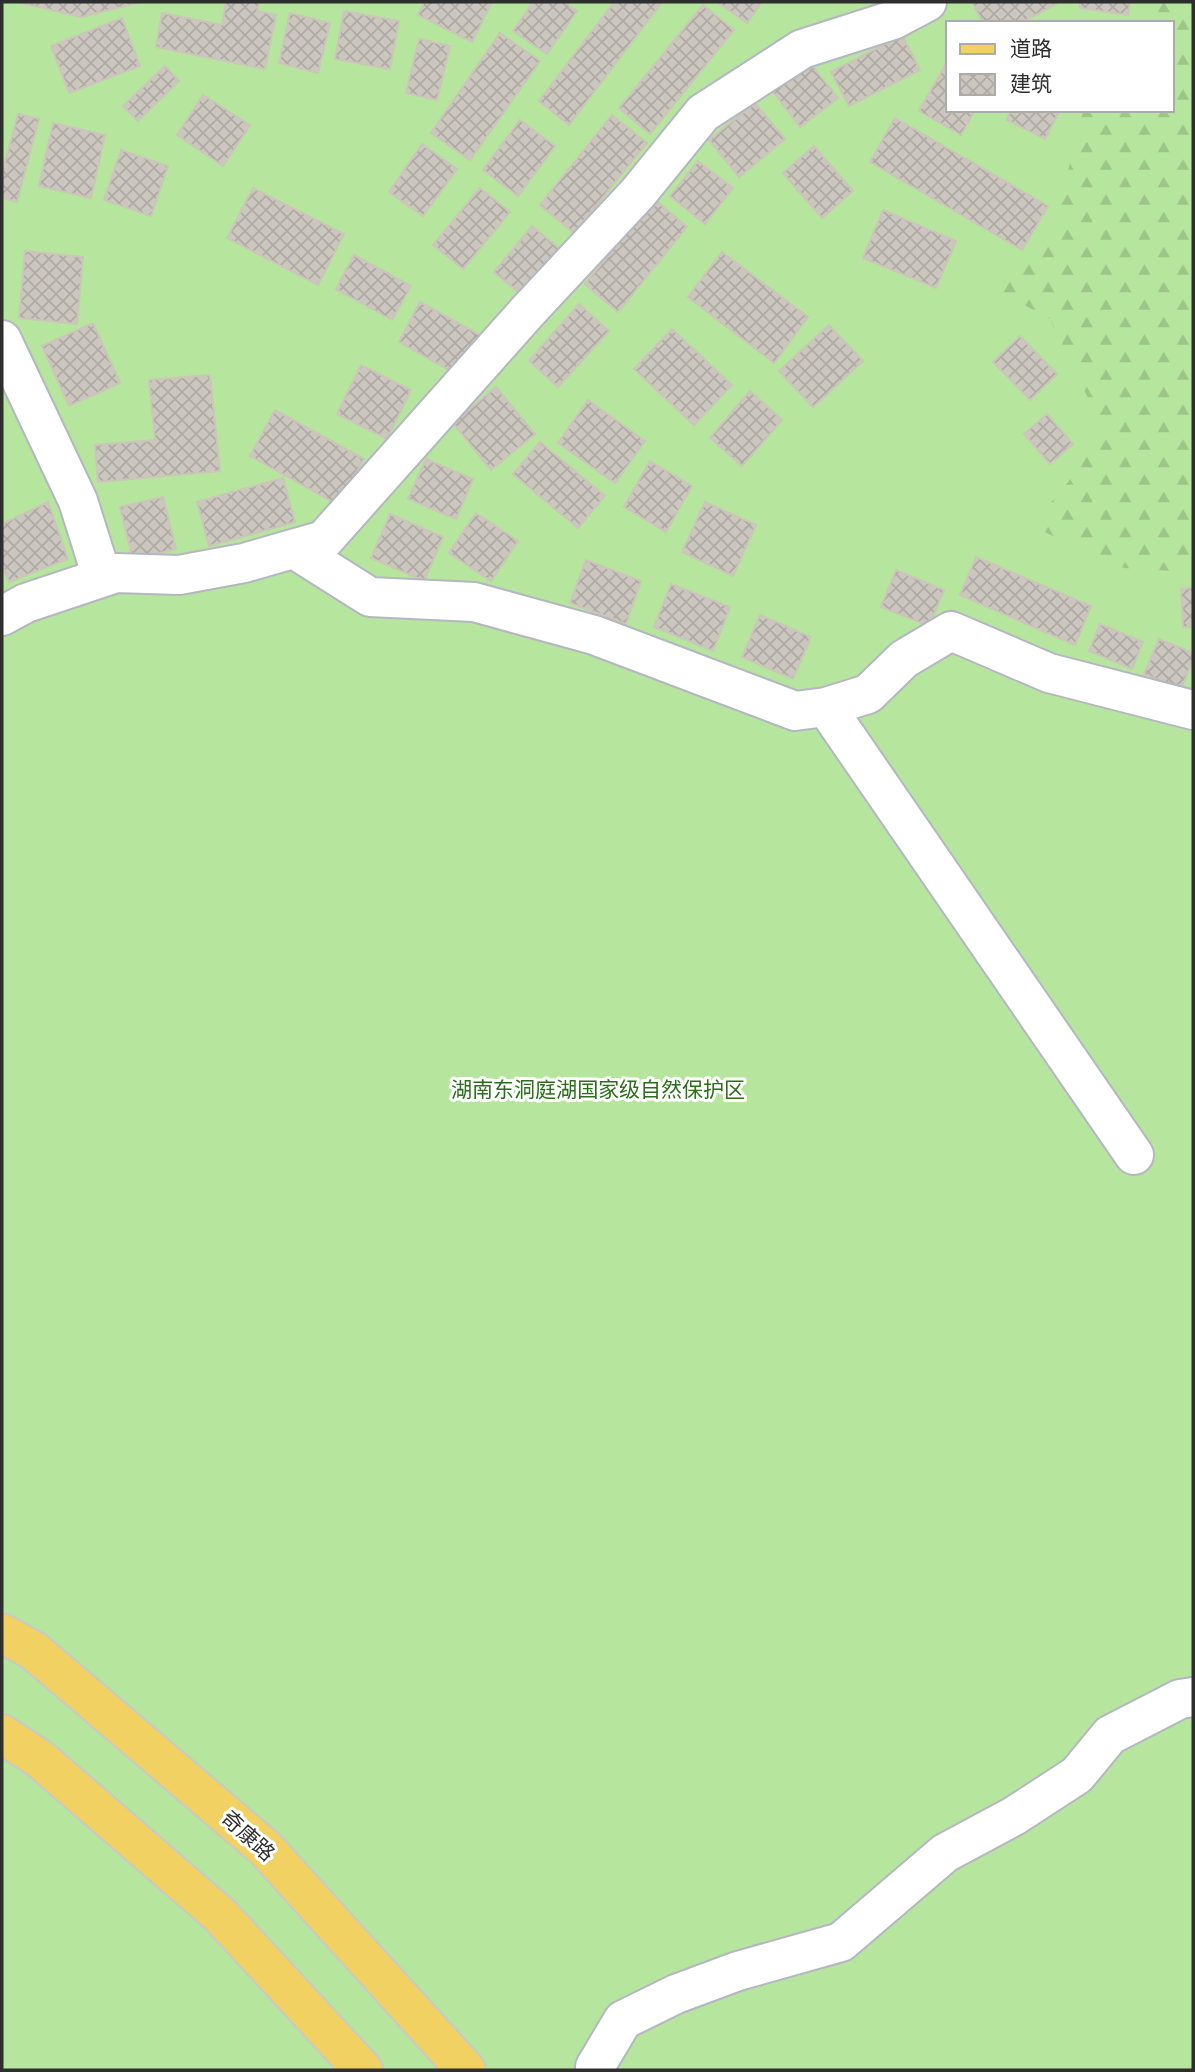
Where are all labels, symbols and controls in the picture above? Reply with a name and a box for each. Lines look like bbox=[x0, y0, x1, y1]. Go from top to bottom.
legend bbox=[946, 21, 1174, 112]
text: 道路 bbox=[1010, 32, 1052, 64]
text: 建筑 bbox=[1010, 67, 1052, 99]
park label: 湖南东洞庭湖国家级自然保护区 bbox=[451, 1073, 745, 1105]
street label: 奇康路 bbox=[215, 1802, 283, 1868]

